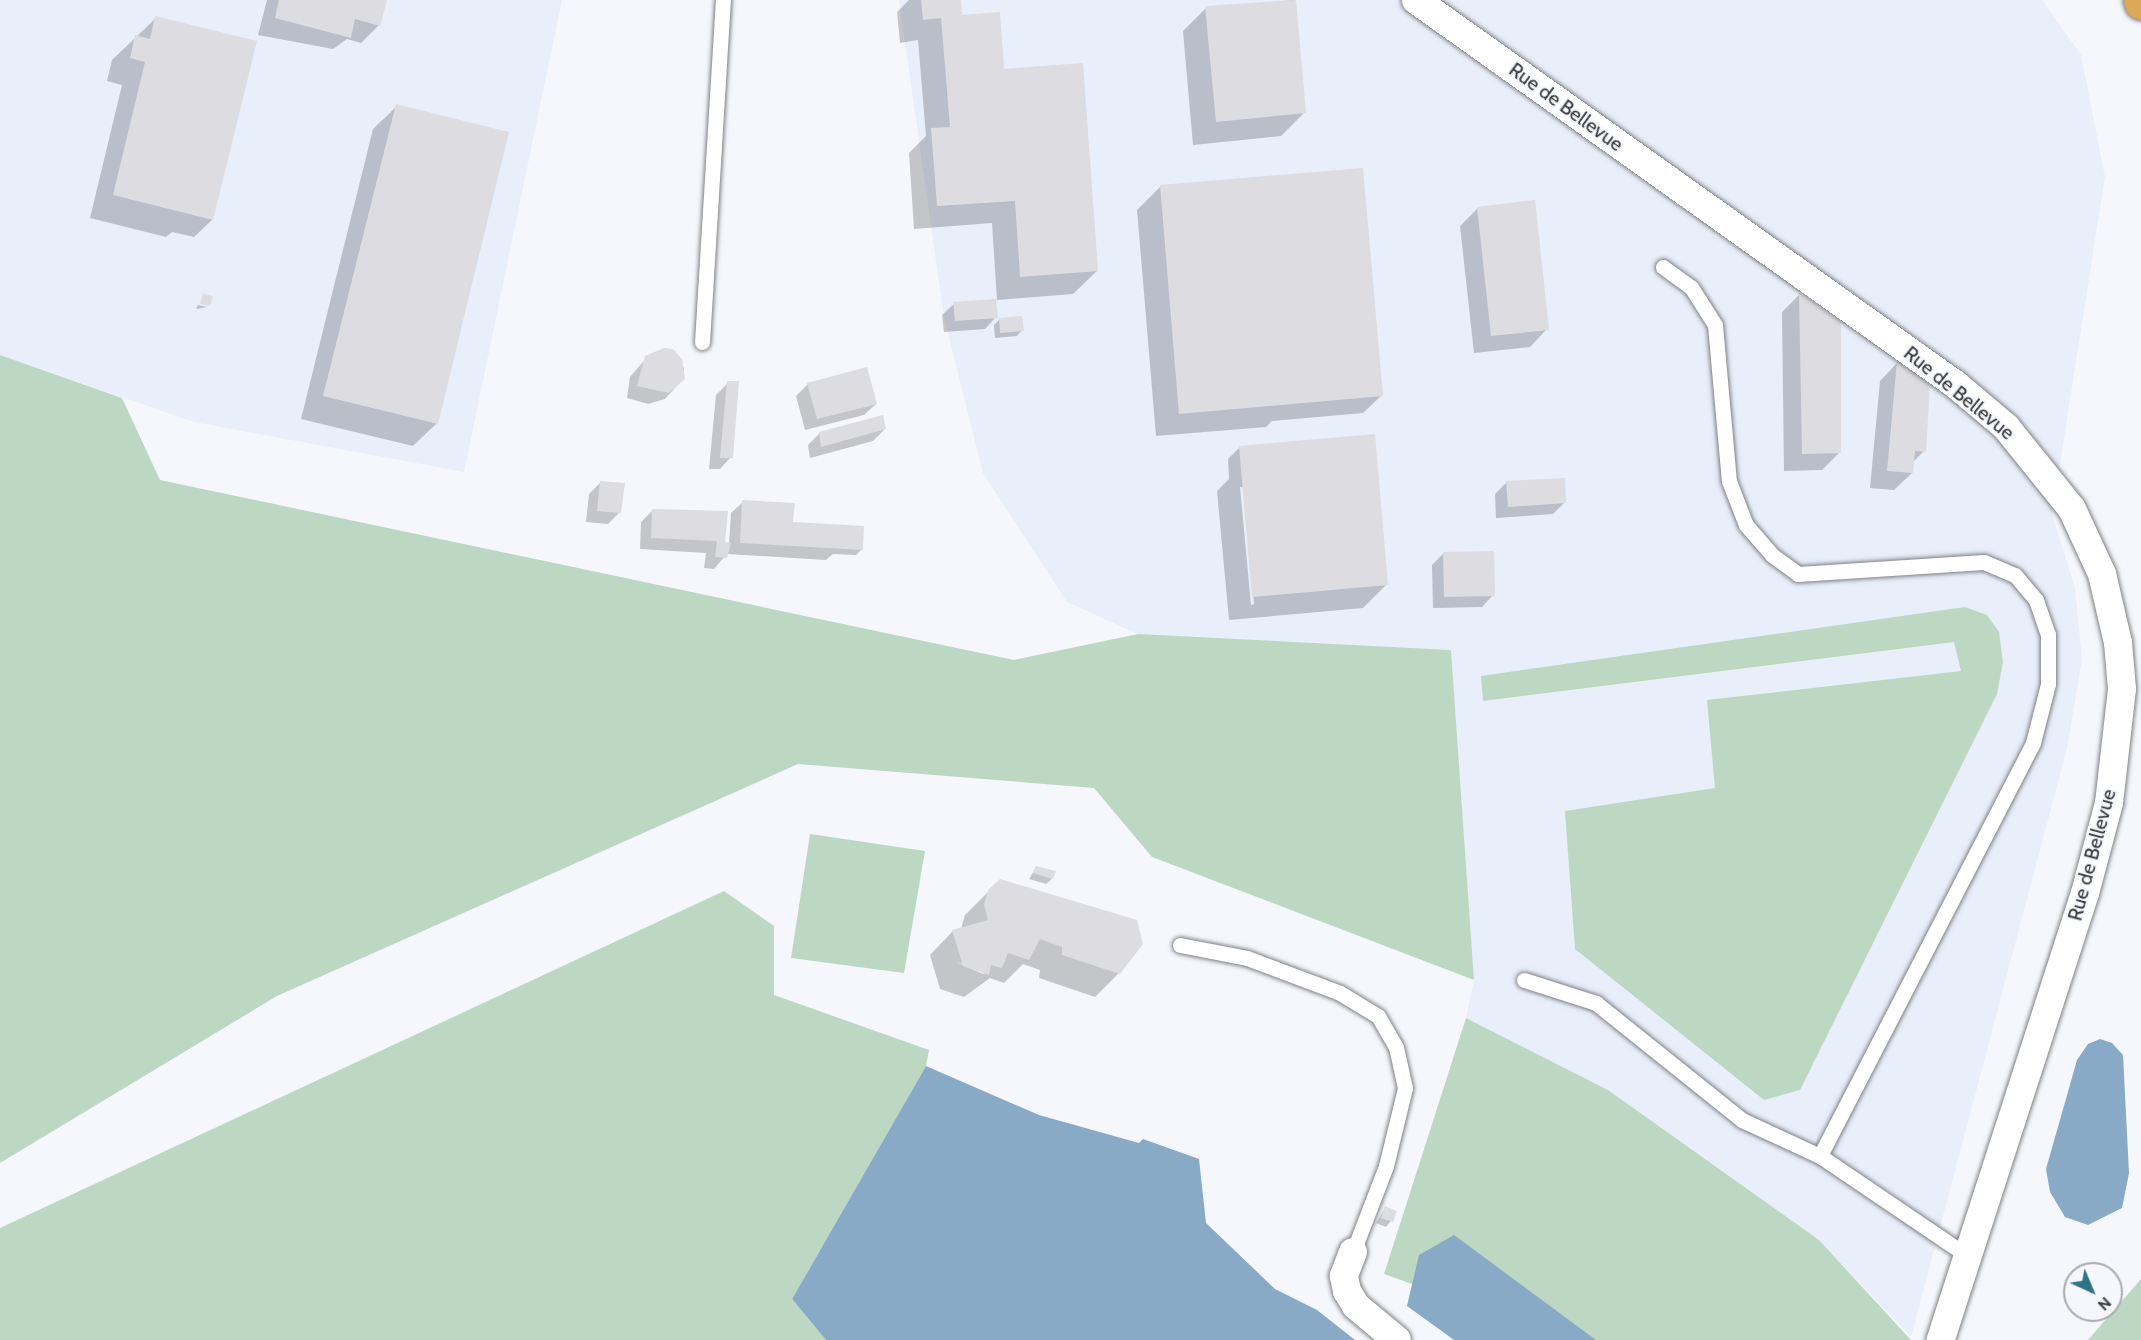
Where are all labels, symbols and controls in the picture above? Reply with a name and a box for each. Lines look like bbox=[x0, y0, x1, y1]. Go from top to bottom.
street label: Rue de Bellevue bbox=[1504, 58, 1628, 156]
street label: Rue de Bellevue bbox=[1899, 341, 2019, 445]
street label: Rue de Bellevue bbox=[2063, 787, 2121, 923]
north arrow bbox=[2063, 1262, 2123, 1322]
text: N bbox=[2094, 1293, 2115, 1315]

